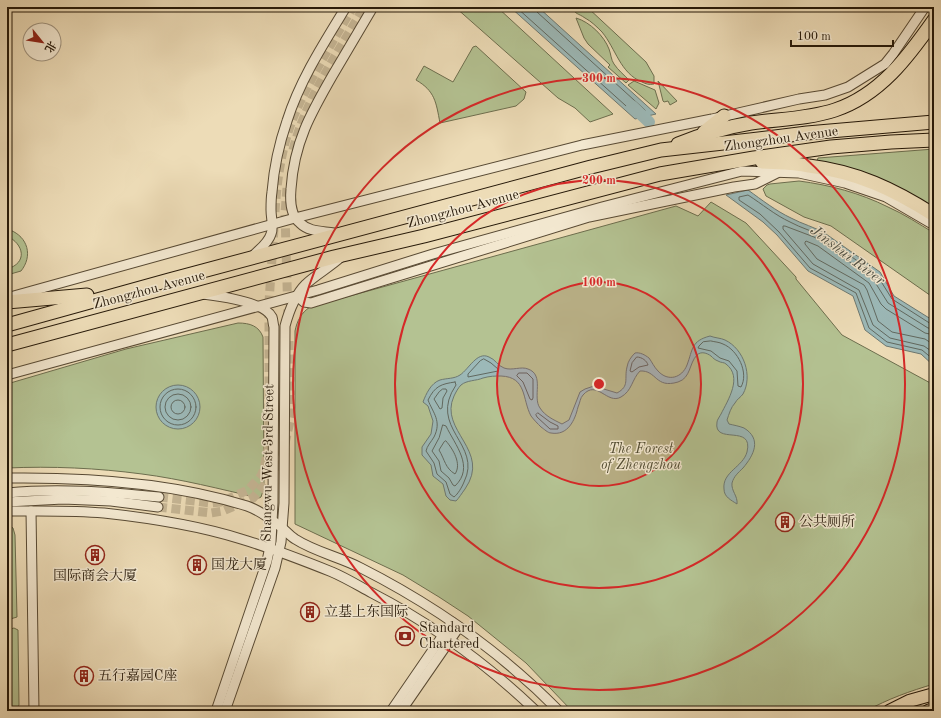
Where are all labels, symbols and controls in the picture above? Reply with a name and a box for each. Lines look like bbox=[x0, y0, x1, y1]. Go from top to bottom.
north arrow bbox=[22, 22, 62, 62]
scale bar bbox=[791, 22, 893, 48]
text: 100 m bbox=[797, 31, 831, 43]
text: 北 bbox=[42, 39, 58, 54]
text: 300 m bbox=[582, 73, 616, 85]
street label: Zhongzhou Avenue bbox=[723, 124, 839, 154]
text: 200 m bbox=[582, 175, 616, 187]
street label: Zhongzhou Avenue bbox=[405, 187, 521, 231]
water label: Jinshui River bbox=[807, 223, 887, 289]
street label: Zhongzhou Avenue bbox=[91, 268, 207, 312]
text: 100 m bbox=[582, 277, 616, 289]
centre of rings bbox=[592, 377, 606, 391]
street label: Shangwu West 3rd Street bbox=[260, 384, 276, 542]
park label: The Forest of Zhengzhou bbox=[601, 442, 681, 473]
building icon: 公共厕所 bbox=[774, 511, 796, 533]
place label: 公共厕所 bbox=[799, 514, 855, 529]
building icon: 国际商会大厦 bbox=[84, 544, 106, 566]
building icon: 国龙大厦 bbox=[186, 554, 208, 576]
place label: 国龙大厦 bbox=[211, 557, 267, 572]
place label: 国际商会大厦 bbox=[53, 568, 137, 583]
building icon: 立基上东国际 bbox=[299, 601, 321, 623]
place label: 立基上东国际 bbox=[324, 604, 408, 619]
place label: Standard Chartered bbox=[419, 621, 479, 651]
bank icon: Standard Chartered bbox=[394, 625, 416, 647]
building icon: 五行嘉园C座 bbox=[73, 665, 95, 687]
place label: 五行嘉园C座 bbox=[98, 668, 177, 683]

